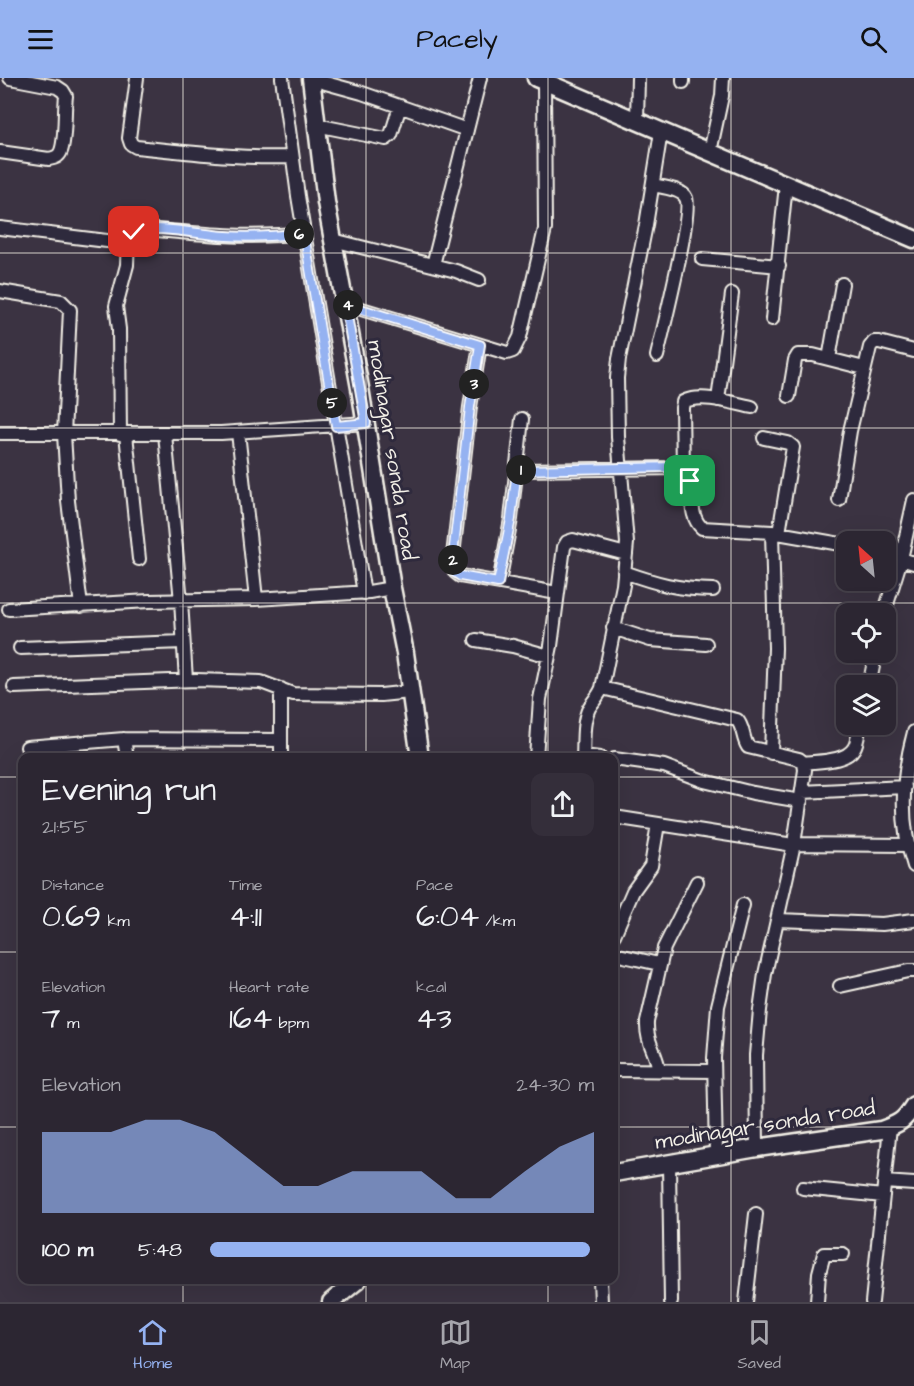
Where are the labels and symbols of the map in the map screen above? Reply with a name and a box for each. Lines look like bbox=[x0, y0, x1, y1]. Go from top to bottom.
pin bbox=[108, 206, 159, 257]
pin: 6 bbox=[284, 219, 314, 249]
pin: 4 bbox=[333, 290, 363, 320]
street label: modinagar sonda road bbox=[358, 338, 425, 562]
pin: 3 bbox=[459, 369, 489, 399]
pin: 5 bbox=[317, 388, 347, 418]
pin: 1 bbox=[506, 455, 536, 485]
pin bbox=[664, 455, 715, 506]
north arrow bbox=[836, 531, 896, 591]
pin: 2 bbox=[438, 545, 468, 575]
street label: modinagar sonda road bbox=[653, 1092, 877, 1159]

